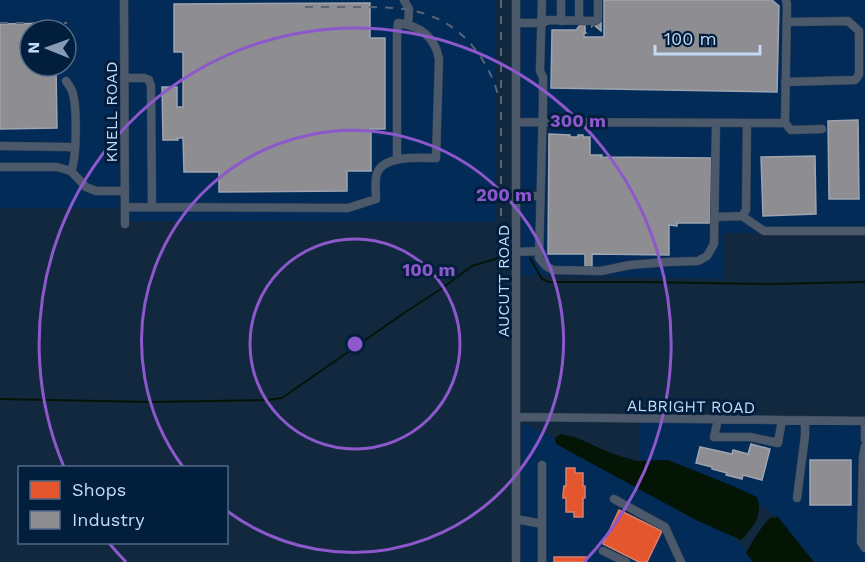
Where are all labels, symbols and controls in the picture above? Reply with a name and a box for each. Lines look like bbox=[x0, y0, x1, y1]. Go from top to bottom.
north arrow bbox=[18, 18, 78, 78]
scale bar bbox=[655, 18, 760, 56]
text: 100 m bbox=[664, 28, 717, 49]
text: N bbox=[24, 42, 43, 54]
street label: KNELL ROAD bbox=[102, 62, 121, 162]
text: 300 m bbox=[550, 110, 606, 131]
text: 200 m bbox=[476, 184, 532, 205]
street label: AUCUTT ROAD bbox=[494, 225, 513, 337]
text: 100 m bbox=[402, 259, 456, 280]
centre of rings bbox=[345, 334, 365, 354]
street label: ALBRIGHT ROAD bbox=[627, 396, 755, 417]
legend bbox=[18, 466, 228, 544]
text: Shops bbox=[72, 479, 126, 500]
text: Industry bbox=[72, 509, 145, 530]

